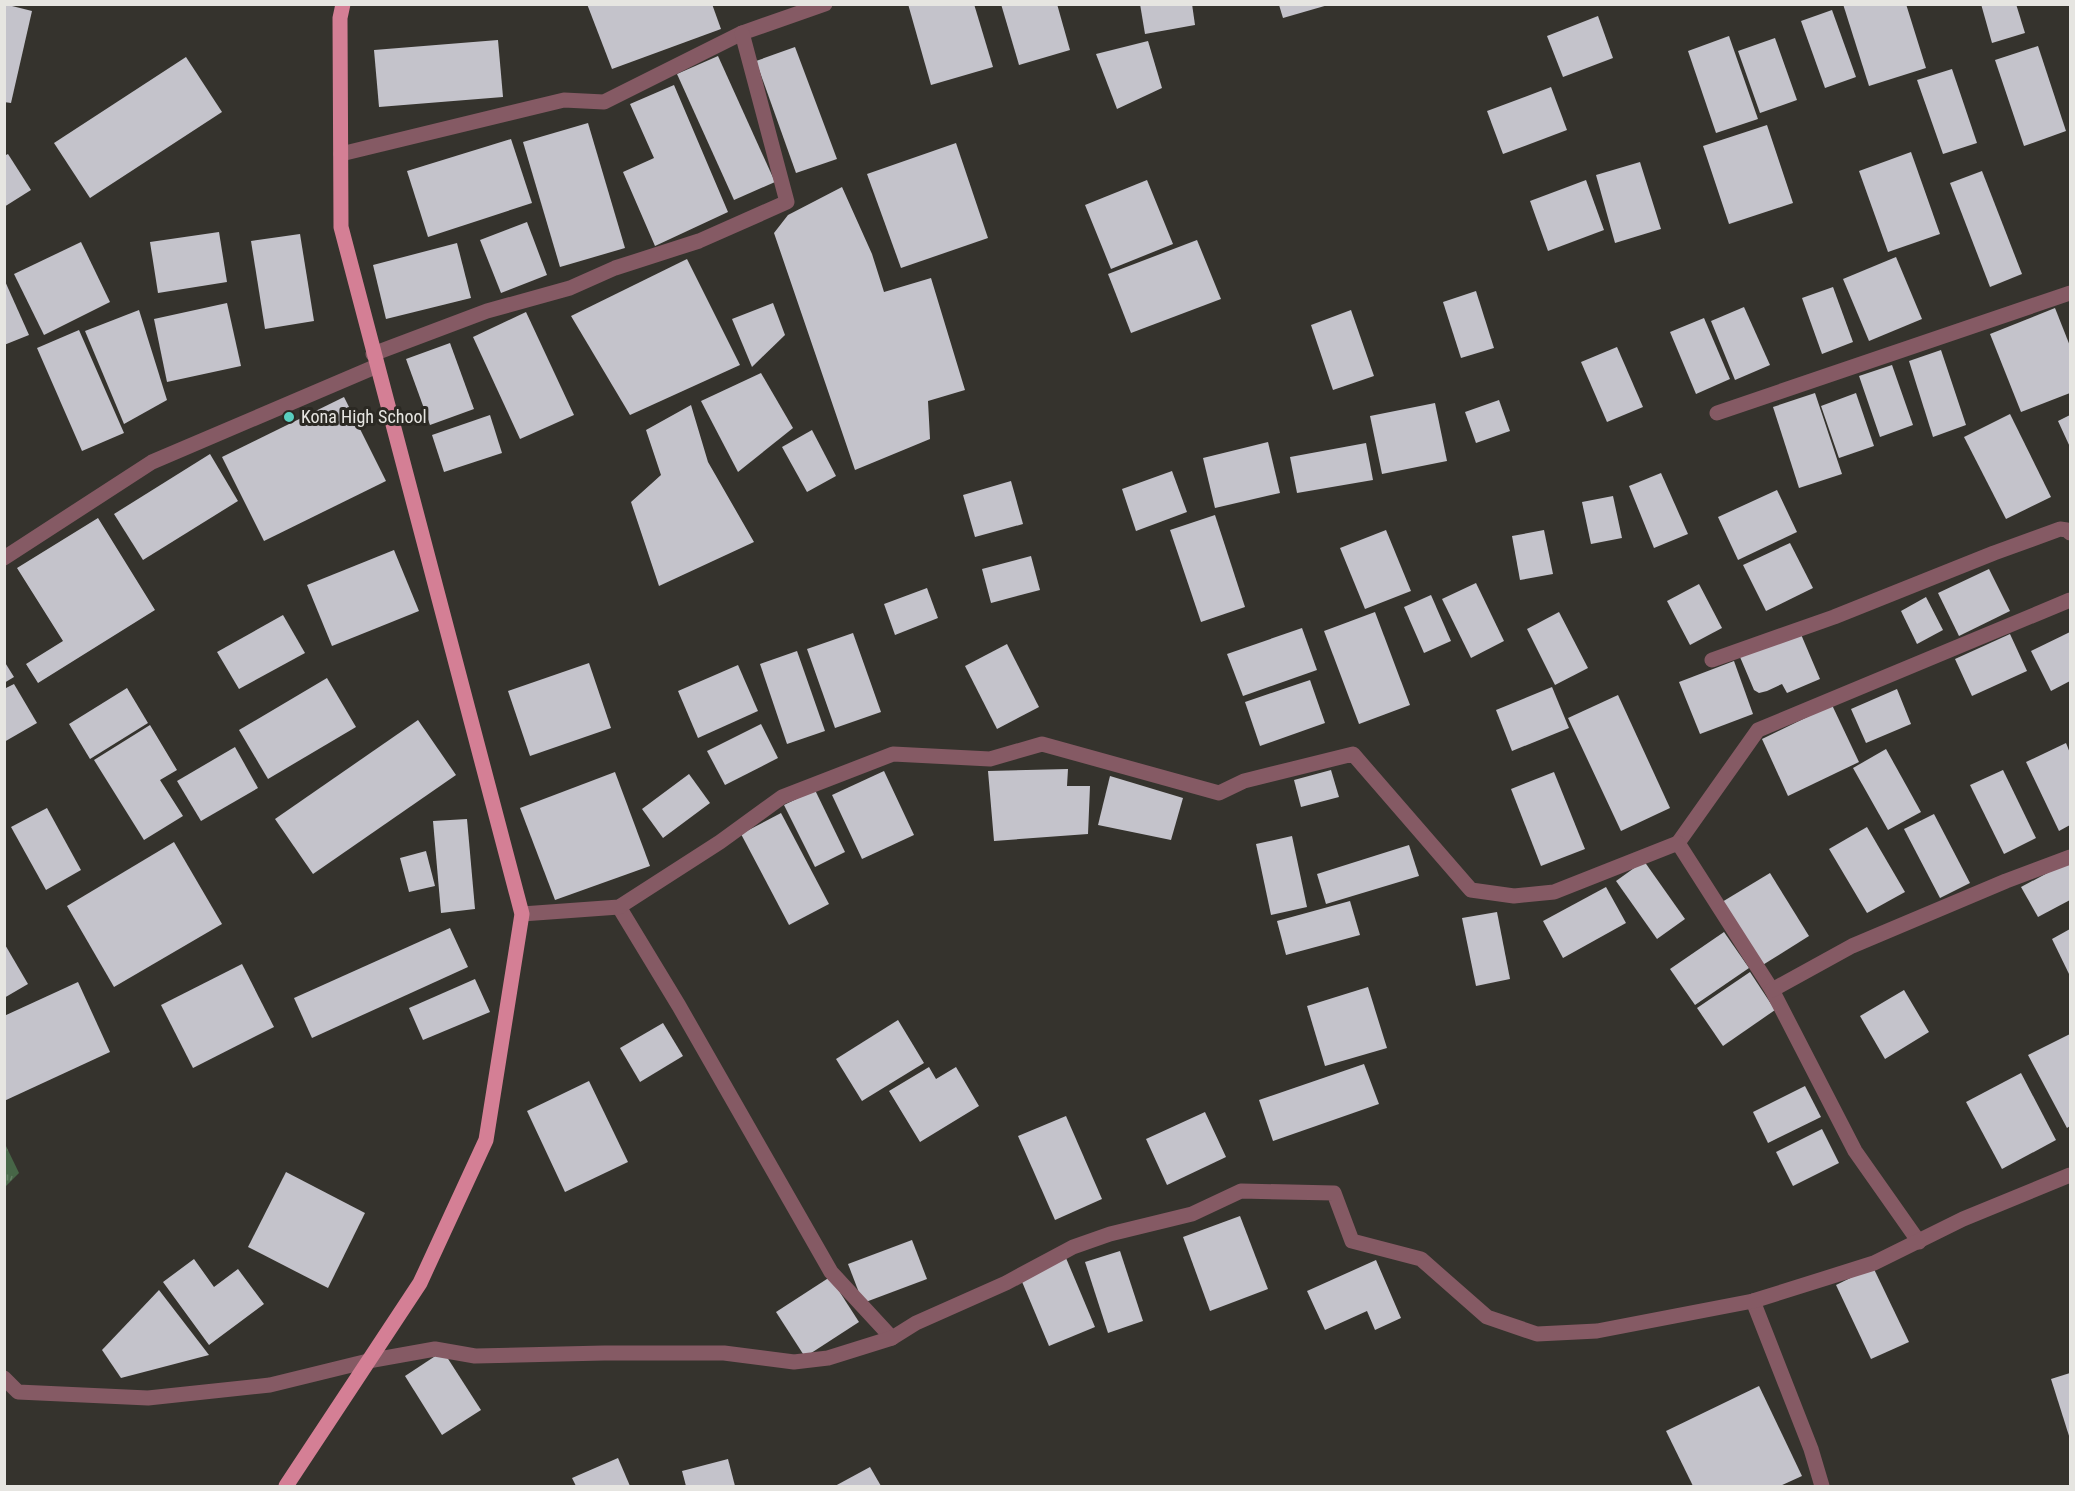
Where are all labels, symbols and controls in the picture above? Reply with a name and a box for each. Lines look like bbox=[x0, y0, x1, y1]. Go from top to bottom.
place label: Kona High School bbox=[301, 406, 427, 427]
marker: Kona High School bbox=[282, 410, 296, 424]

